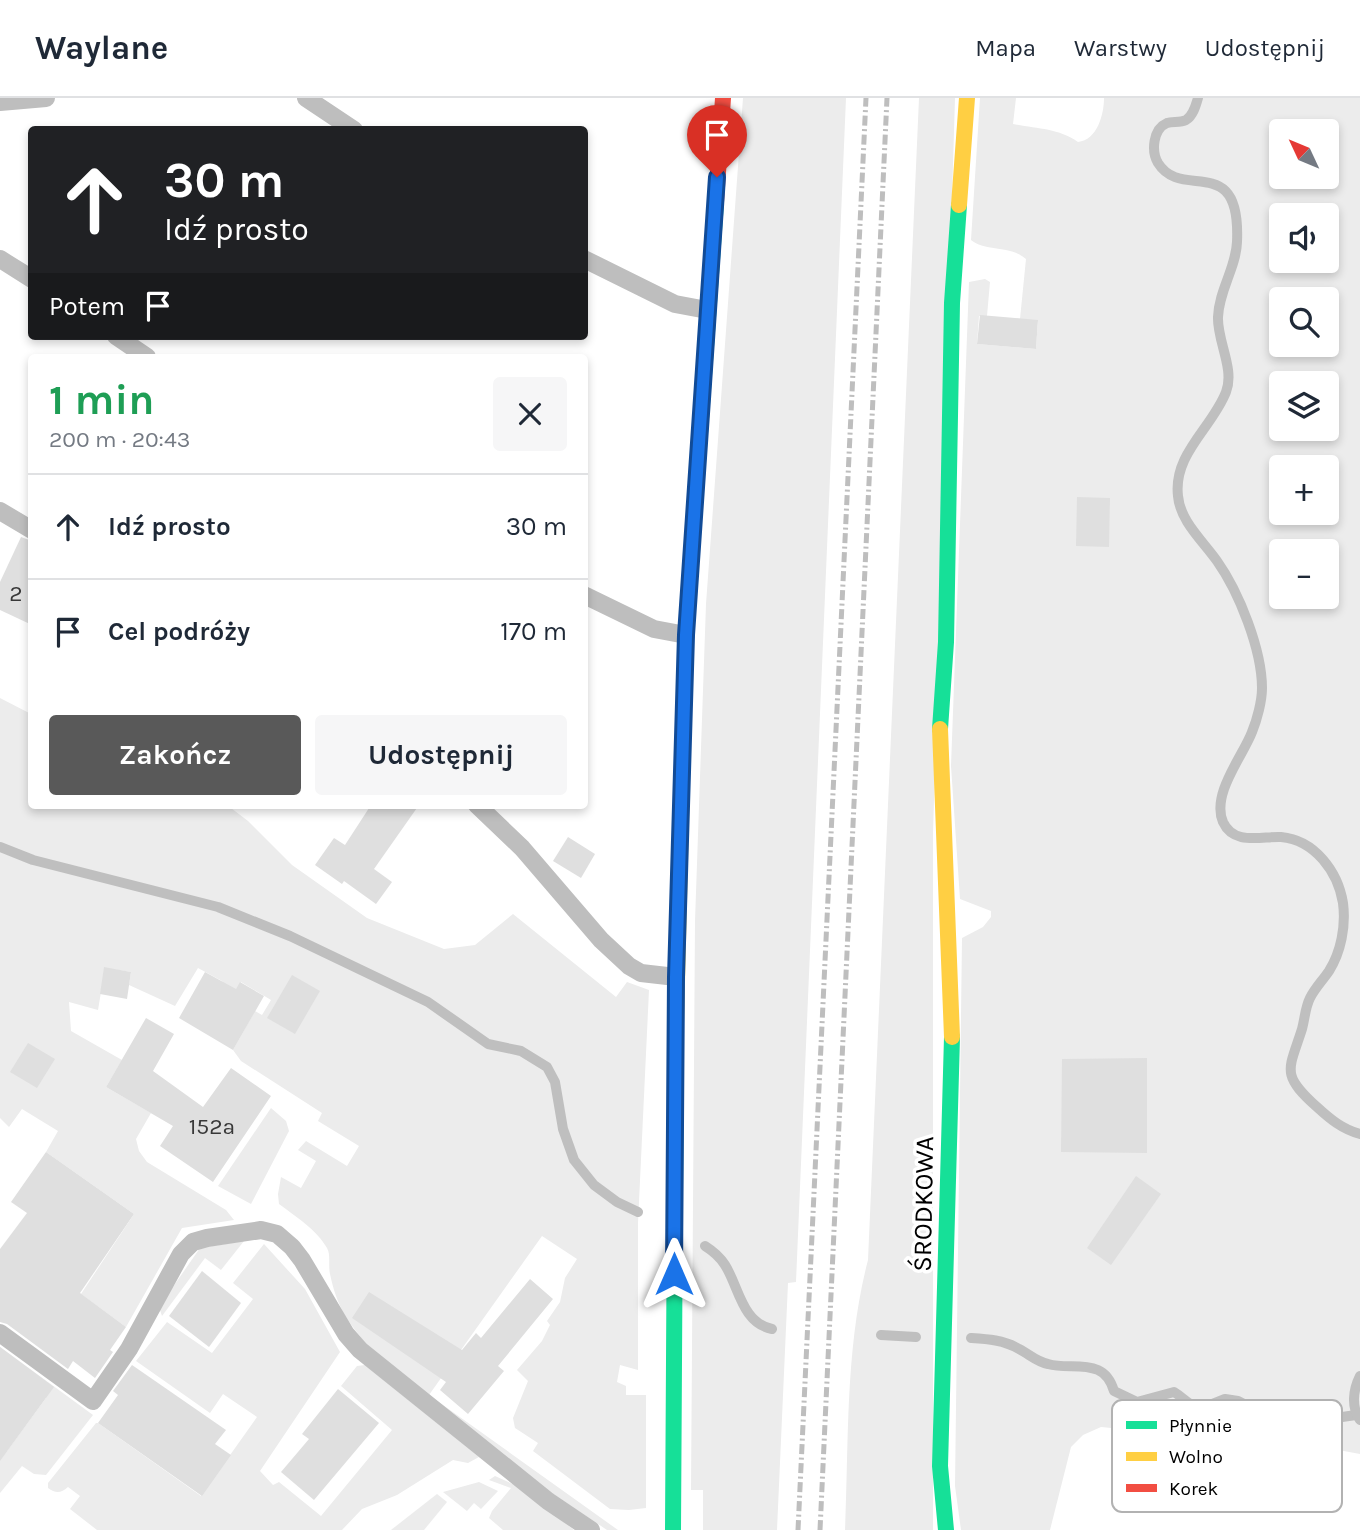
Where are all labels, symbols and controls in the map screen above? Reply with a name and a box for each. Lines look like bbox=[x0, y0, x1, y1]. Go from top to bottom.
text: Waylane bbox=[35, 29, 168, 67]
text: Mapa bbox=[975, 34, 1036, 62]
text: Warstwy bbox=[1074, 34, 1167, 62]
text: Udostępnij bbox=[1205, 34, 1325, 62]
pin bbox=[687, 105, 747, 177]
icon: arrive bbox=[698, 116, 736, 154]
north arrow bbox=[1269, 119, 1339, 189]
map controls bbox=[1269, 119, 1339, 609]
text: 30 m bbox=[164, 152, 284, 209]
icon: ahead bbox=[49, 154, 140, 245]
button: sound bbox=[1269, 203, 1339, 273]
text: Idź prosto bbox=[164, 211, 309, 248]
icon: arrive bbox=[139, 287, 177, 325]
button: search bbox=[1269, 287, 1339, 357]
text: Potem bbox=[49, 291, 125, 322]
button: layers bbox=[1269, 371, 1339, 441]
text: 1 min bbox=[49, 375, 154, 425]
button: close bbox=[493, 377, 567, 451]
text: 200 m · 20:43 bbox=[49, 426, 190, 453]
button: + bbox=[1269, 455, 1339, 525]
icon: ahead bbox=[49, 508, 87, 546]
text: Idź prosto bbox=[108, 511, 231, 542]
text: 30 m bbox=[506, 511, 567, 542]
button: − bbox=[1269, 539, 1339, 609]
house number: 2 bbox=[9, 580, 23, 607]
icon: arrive bbox=[49, 613, 87, 651]
text: Cel podróży bbox=[108, 616, 250, 647]
text: 170 m bbox=[500, 616, 567, 647]
button: Zakończ bbox=[49, 715, 301, 795]
button: Udostępnij bbox=[315, 715, 567, 795]
house number: 152a bbox=[189, 1113, 235, 1140]
street label: ŚRODKOWA bbox=[906, 1136, 940, 1272]
position arrow bbox=[637, 1237, 711, 1311]
legend bbox=[1112, 1400, 1342, 1512]
text: Płynnie bbox=[1169, 1415, 1232, 1437]
text: Wolno bbox=[1169, 1446, 1223, 1468]
text: Korek bbox=[1169, 1478, 1219, 1500]

